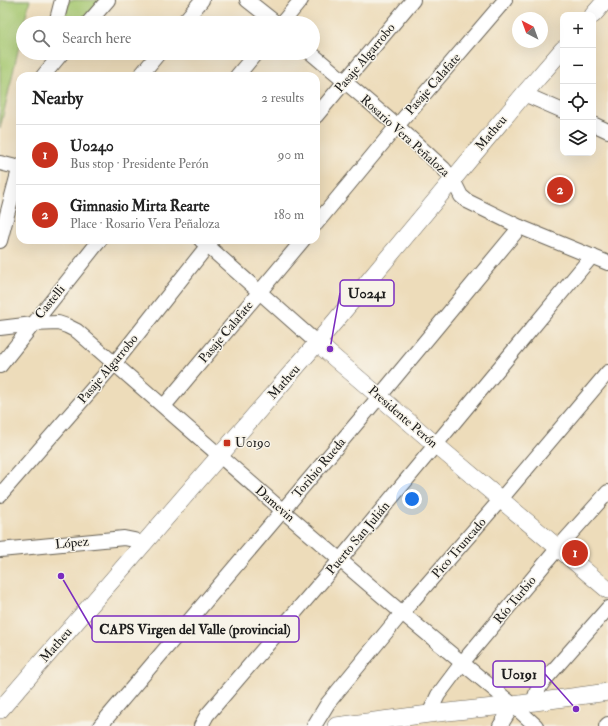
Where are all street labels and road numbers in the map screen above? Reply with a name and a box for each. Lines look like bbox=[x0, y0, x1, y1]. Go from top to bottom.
street label: Pasaje Algarrobo bbox=[331, 20, 399, 96]
street label: Pasaje Calafate bbox=[402, 50, 464, 118]
street label: Rosario Vera Peñaloza bbox=[357, 92, 454, 181]
street label: Matheu bbox=[472, 112, 510, 154]
street label: Castelli bbox=[31, 281, 69, 322]
street label: Pasaje Calafate bbox=[195, 297, 257, 366]
street label: Pasaje Algarrobo bbox=[74, 331, 142, 407]
street label: Matheu bbox=[264, 361, 304, 403]
street label: Presidente Perón bbox=[365, 382, 441, 452]
street label: Toribio Rueda bbox=[289, 434, 349, 502]
street label: Damevin bbox=[252, 482, 298, 526]
street label: Puerto San Julián bbox=[323, 498, 393, 578]
street label: Pico Truncado bbox=[428, 514, 490, 582]
street label: López bbox=[54, 533, 90, 553]
street label: Río Turbio bbox=[490, 573, 540, 627]
street label: Matheu bbox=[36, 624, 76, 666]

